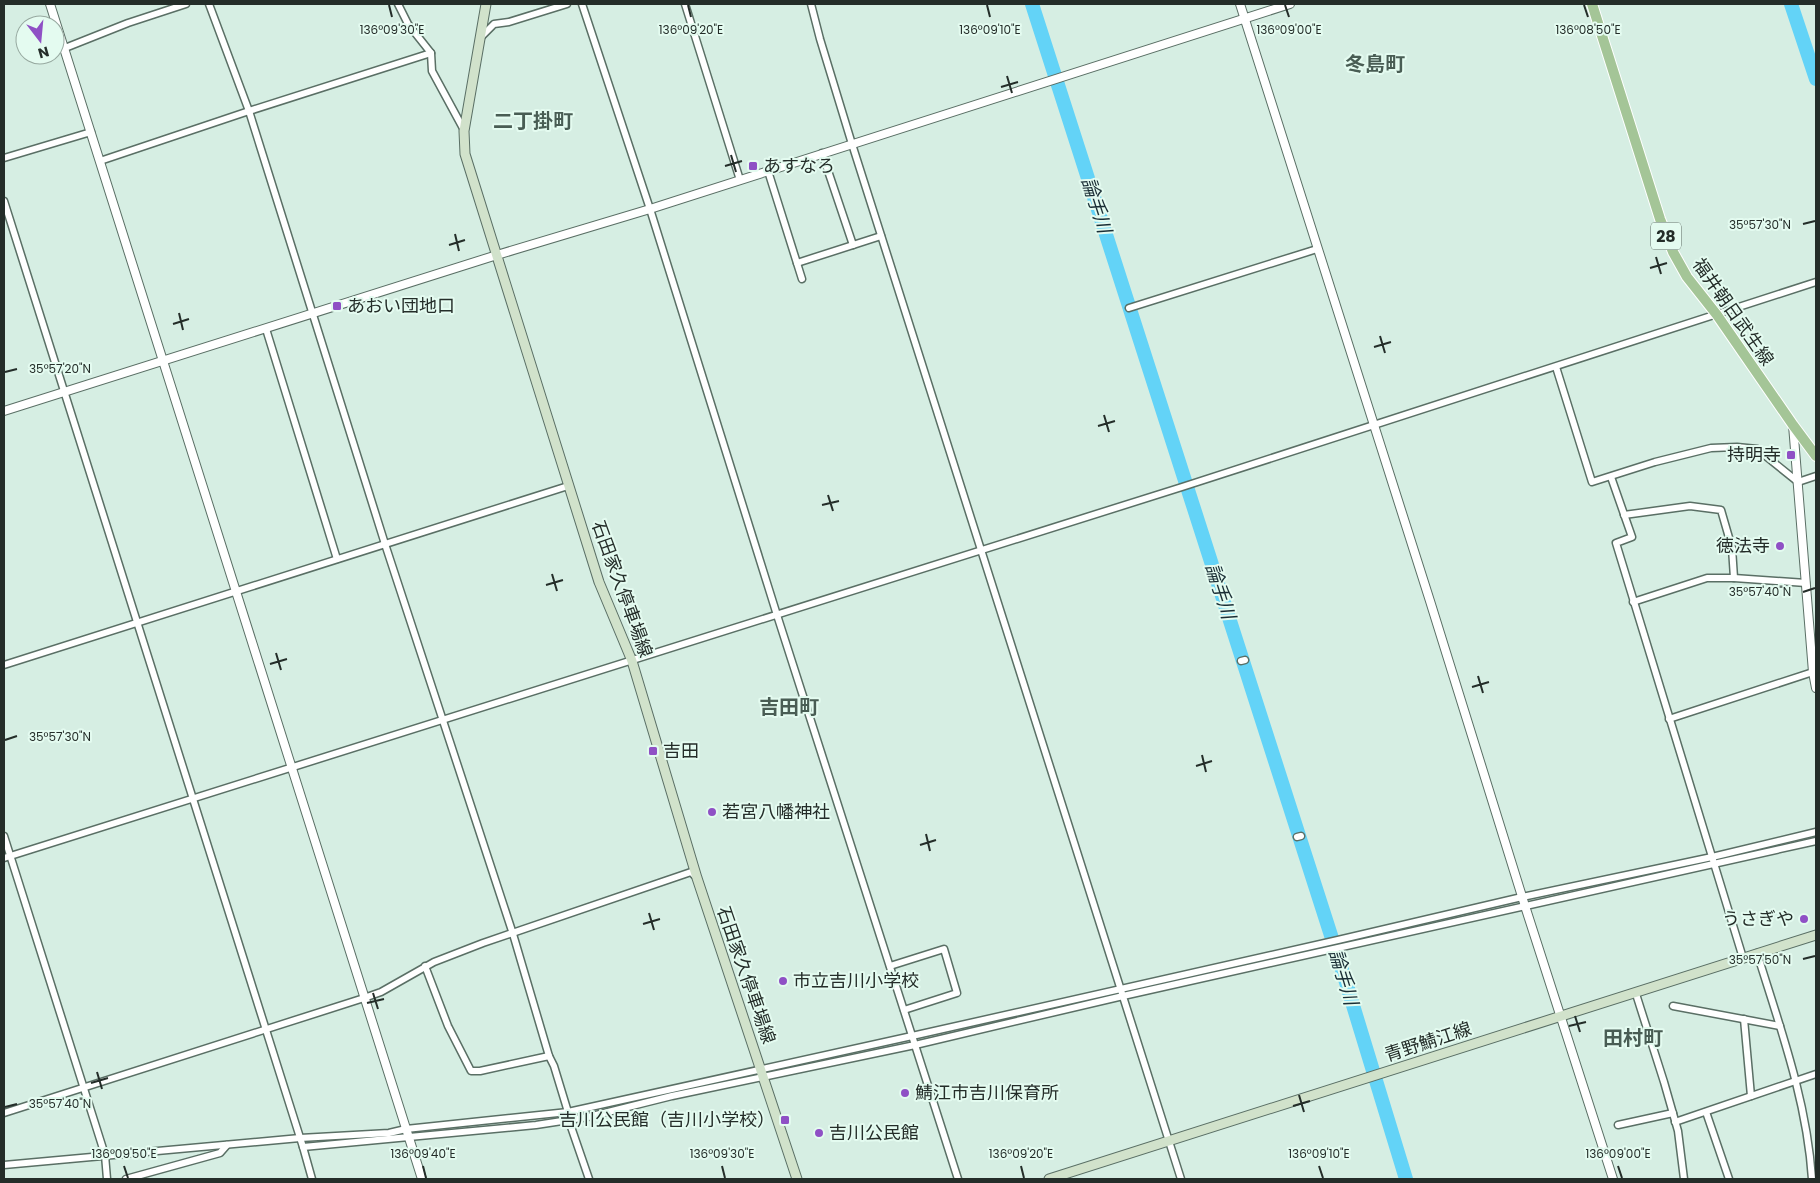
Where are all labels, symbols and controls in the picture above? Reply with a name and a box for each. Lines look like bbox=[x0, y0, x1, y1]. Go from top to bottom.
north arrow bbox=[15, 15, 65, 65]
text: 136°09'30"E bbox=[360, 21, 424, 38]
text: 136°09'20"E bbox=[659, 21, 723, 38]
text: 136°09'10"E bbox=[959, 21, 1021, 38]
text: 136°09'00"E bbox=[1256, 21, 1322, 38]
text: 136°08'50"E bbox=[1555, 21, 1621, 38]
text: N bbox=[36, 41, 51, 64]
district label: 冬島町 bbox=[1345, 50, 1405, 78]
district label: 二丁掛町 bbox=[493, 107, 573, 135]
place label: あすなろ bbox=[763, 153, 835, 178]
marker: あすなろ bbox=[747, 160, 759, 172]
water label: 論手川 bbox=[1075, 174, 1119, 238]
text: 35°57'30"N bbox=[1729, 216, 1791, 233]
road number: 28 bbox=[1651, 222, 1681, 250]
street label: 福井朝日武生線 bbox=[1687, 253, 1780, 370]
place label: あおい団地口 bbox=[347, 293, 455, 318]
marker: あおい団地口 bbox=[331, 300, 343, 312]
text: 35°57'20"N bbox=[29, 360, 91, 377]
place label: 持明寺 bbox=[1727, 442, 1781, 467]
marker: 持明寺 bbox=[1785, 449, 1797, 461]
street label: 石田家久停車場線 bbox=[586, 517, 659, 661]
place label: 徳法寺 bbox=[1716, 533, 1770, 558]
marker: 徳法寺 bbox=[1774, 540, 1786, 552]
water label: 論手川 bbox=[1199, 560, 1243, 624]
text: 35°57'40"N bbox=[1729, 583, 1791, 600]
district label: 吉田町 bbox=[759, 693, 819, 721]
text: 35°57'30"N bbox=[29, 728, 91, 745]
place label: 吉田 bbox=[663, 738, 699, 763]
marker: 吉田 bbox=[647, 745, 659, 757]
place label: 若宮八幡神社 bbox=[722, 799, 830, 824]
marker: 若宮八幡神社 bbox=[706, 806, 718, 818]
street label: 石田家久停車場線 bbox=[711, 903, 782, 1047]
place label: うさぎや bbox=[1722, 906, 1794, 931]
marker: うさぎや bbox=[1798, 913, 1810, 925]
water label: 論手川 bbox=[1322, 946, 1365, 1010]
text: 35°57'50"N bbox=[1729, 951, 1791, 968]
place label: 市立吉川小学校 bbox=[793, 968, 919, 993]
marker: 市立吉川小学校 bbox=[777, 975, 789, 987]
street label: 青野鯖江線 bbox=[1381, 1016, 1475, 1067]
district label: 田村町 bbox=[1603, 1024, 1663, 1052]
place label: 鯖江市吉川保育所 bbox=[915, 1080, 1059, 1105]
marker: 鯖江市吉川保育所 bbox=[899, 1087, 911, 1099]
text: 35°57'40"N bbox=[29, 1095, 91, 1112]
place label: 吉川公民館（吉川小学校） bbox=[559, 1107, 775, 1132]
marker: 吉川公民館（吉川小学校） bbox=[779, 1114, 791, 1126]
place label: 吉川公民館 bbox=[829, 1120, 919, 1145]
marker: 吉川公民館 bbox=[813, 1127, 825, 1139]
text: 136°09'50"E bbox=[91, 1145, 157, 1162]
text: 136°09'40"E bbox=[390, 1145, 456, 1162]
text: 136°09'30"E bbox=[690, 1145, 754, 1162]
text: 136°09'20"E bbox=[989, 1145, 1053, 1162]
text: 136°09'10"E bbox=[1288, 1145, 1350, 1162]
text: 136°09'00"E bbox=[1585, 1145, 1651, 1162]

